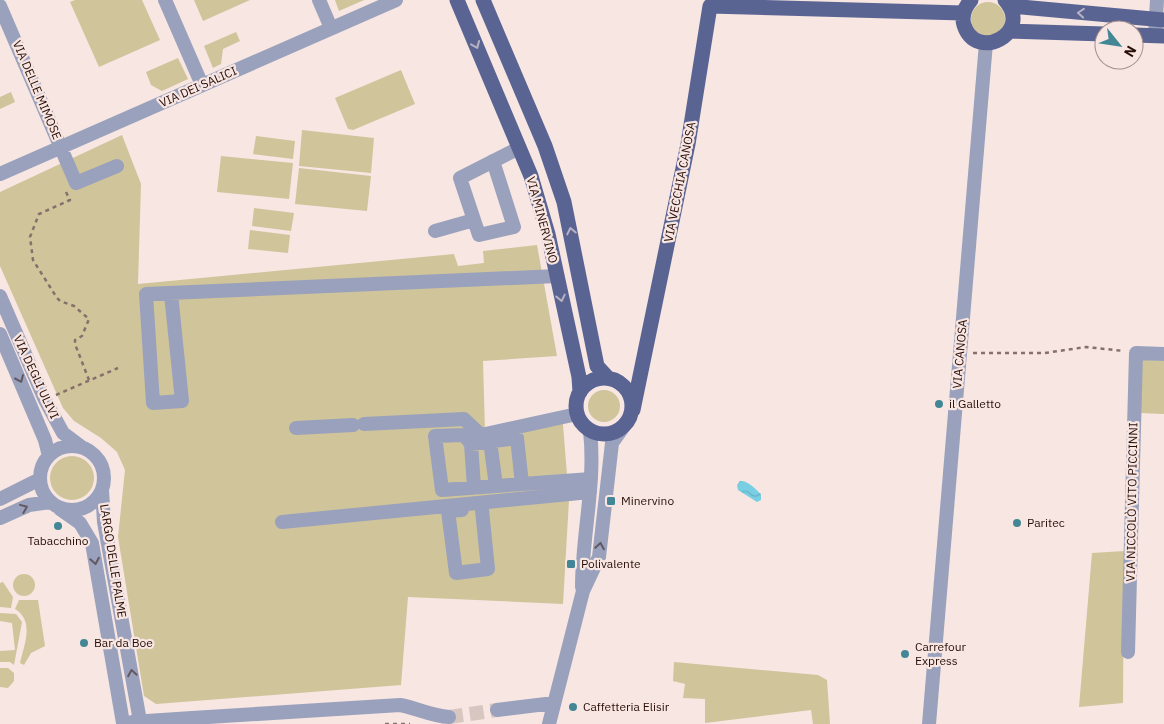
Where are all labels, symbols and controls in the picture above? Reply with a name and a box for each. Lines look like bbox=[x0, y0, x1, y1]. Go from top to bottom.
one-way arrow bbox=[1076, 8, 1084, 19]
north arrow bbox=[1094, 20, 1144, 70]
street label: VIA DELLE MIMOSE bbox=[10, 38, 65, 142]
one-way arrow bbox=[470, 40, 481, 49]
text: N bbox=[1120, 43, 1141, 60]
street label: VIA DEI SALICI bbox=[157, 63, 239, 110]
street label: VIA VECCHIA CANOSA bbox=[660, 120, 699, 243]
street label: VIA MINERVINO bbox=[524, 175, 561, 265]
one-way arrow bbox=[566, 227, 577, 236]
one-way arrow bbox=[555, 293, 566, 302]
street label: VIA CANOSA bbox=[949, 318, 970, 389]
street label: VIA DEGLI ULIVI bbox=[10, 333, 63, 421]
one-way arrow bbox=[13, 374, 24, 383]
place label: il Galletto bbox=[949, 396, 1001, 411]
marker: il Galletto bbox=[933, 398, 945, 410]
street label: VIA NICCOLÒ VITO PICCINNI bbox=[1123, 422, 1140, 582]
place label: Minervino bbox=[621, 493, 674, 508]
marker: Minervino bbox=[605, 495, 617, 507]
street label: LARGO DELLE PALME bbox=[97, 503, 130, 619]
one-way arrow bbox=[19, 504, 28, 514]
place label: Paritec bbox=[1027, 515, 1065, 530]
marker: Paritec bbox=[1011, 517, 1023, 529]
marker: Tabacchino bbox=[52, 520, 64, 532]
place label: Tabacchino bbox=[27, 533, 89, 548]
one-way arrow bbox=[594, 542, 605, 550]
place label: Polivalente bbox=[581, 556, 641, 571]
one-way arrow bbox=[90, 557, 100, 565]
marker: Polivalente bbox=[565, 558, 577, 570]
place label: Bar da Boe bbox=[94, 635, 153, 650]
marker: Bar da Boe bbox=[78, 637, 90, 649]
place label: Carrefour Express bbox=[915, 639, 967, 668]
marker: Carrefour Express bbox=[899, 648, 911, 660]
one-way arrow bbox=[127, 669, 137, 678]
place label: Caffetteria Elisir bbox=[583, 699, 670, 714]
marker: Caffetteria Elisir bbox=[567, 701, 579, 713]

